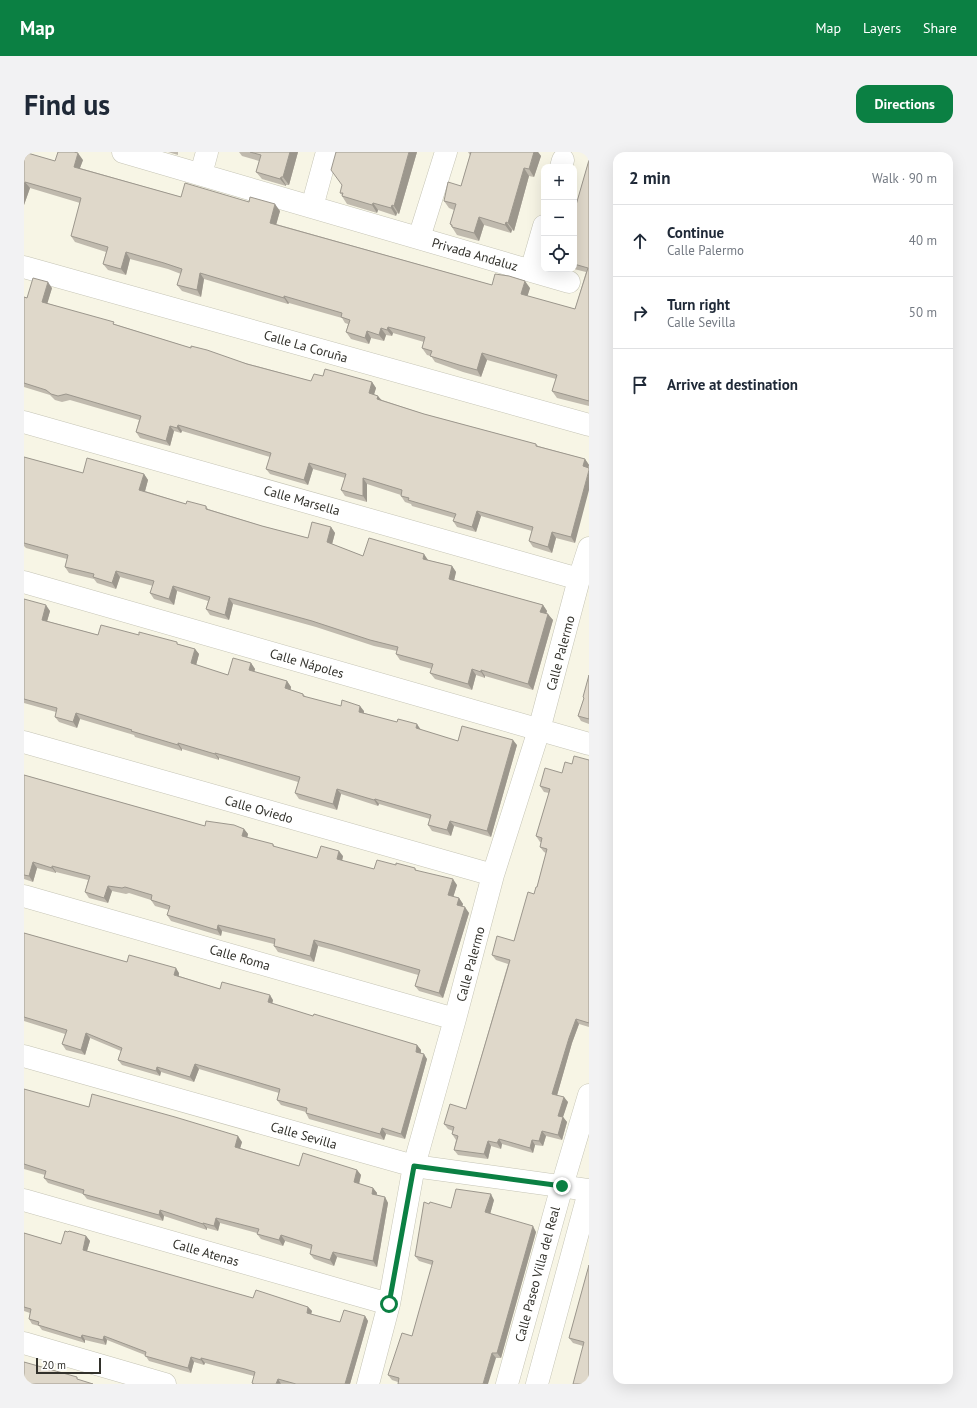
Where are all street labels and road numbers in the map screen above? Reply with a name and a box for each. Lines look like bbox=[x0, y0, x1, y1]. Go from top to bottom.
street label: Privada Andaluz bbox=[430, 234, 520, 275]
street label: Calle La Coruña bbox=[262, 326, 350, 367]
street label: Calle Marsella bbox=[262, 481, 342, 519]
street label: Calle Palermo bbox=[542, 614, 579, 692]
street label: Calle Nápoles bbox=[268, 645, 346, 682]
street label: Calle Oviedo bbox=[223, 792, 295, 827]
street label: Calle Palermo bbox=[452, 925, 489, 1003]
street label: Calle Roma bbox=[208, 941, 272, 974]
street label: Calle Sevilla bbox=[269, 1118, 339, 1153]
street label: Calle Paseo Villa del Real bbox=[511, 1204, 564, 1344]
street label: Calle Atenas bbox=[171, 1235, 241, 1270]

